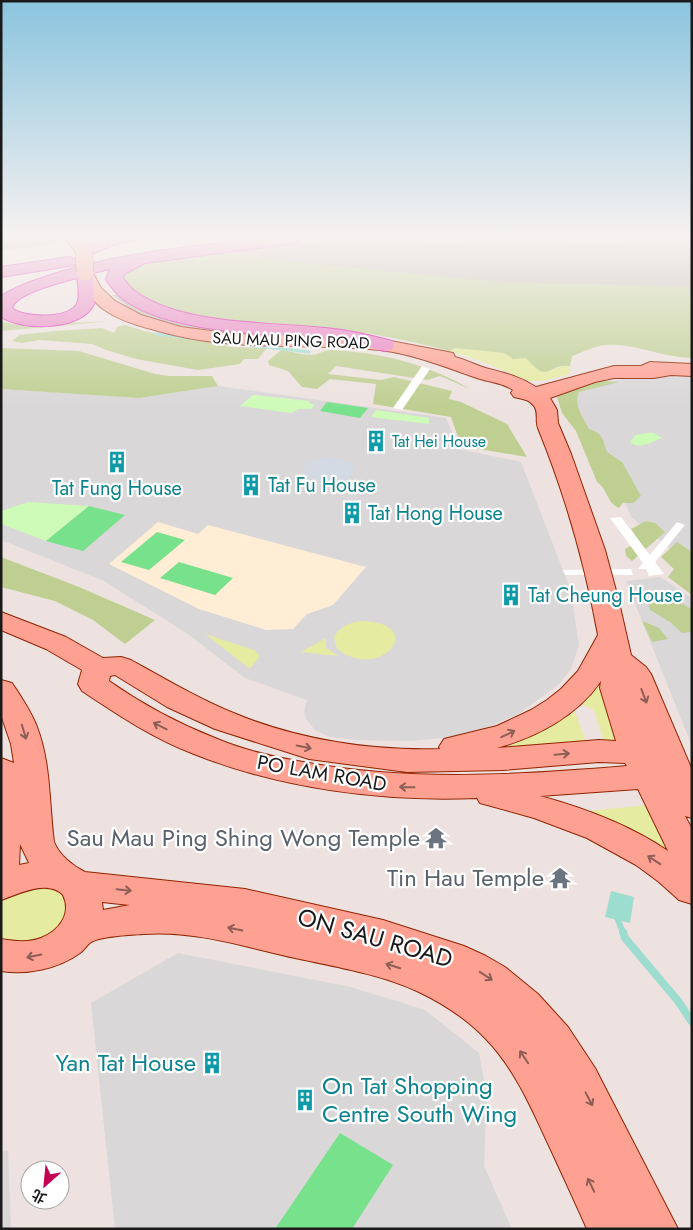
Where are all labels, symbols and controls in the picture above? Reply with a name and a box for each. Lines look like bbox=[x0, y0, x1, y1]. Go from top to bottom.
street label: SAU MAU PING ROAD bbox=[212, 326, 370, 355]
building icon: Tat Hei House bbox=[363, 428, 389, 454]
place label: Tat Hei House bbox=[392, 430, 486, 453]
building icon: Tat Fung House bbox=[104, 449, 130, 475]
place label: Tat Fu House bbox=[268, 471, 376, 500]
building icon: Tat Fu House bbox=[238, 472, 264, 498]
place label: Tat Fung House bbox=[52, 474, 182, 503]
place label: Tat Hong House bbox=[368, 499, 503, 528]
building icon: Tat Hong House bbox=[339, 500, 365, 526]
place label: Tat Cheung House bbox=[528, 581, 683, 610]
building icon: Tat Cheung House bbox=[498, 582, 524, 608]
one-way arrow bbox=[640, 688, 650, 703]
one-way arrow bbox=[153, 721, 168, 731]
one-way arrow bbox=[20, 724, 30, 740]
one-way arrow bbox=[500, 728, 515, 738]
one-way arrow bbox=[296, 743, 312, 752]
street label: PO LAM ROAD bbox=[255, 748, 389, 799]
one-way arrow bbox=[554, 749, 570, 759]
one-way arrow bbox=[399, 782, 415, 791]
place label: Sau Mau Ping Shing Wong Temple bbox=[67, 820, 420, 855]
temple icon: Sau Mau Ping Shing Wong Temple bbox=[423, 825, 449, 851]
one-way arrow bbox=[647, 855, 661, 865]
place label: Tin Hau Temple bbox=[387, 860, 544, 895]
temple icon: Tin Hau Temple bbox=[547, 865, 573, 891]
one-way arrow bbox=[115, 885, 131, 895]
street label: ON SAU ROAD bbox=[293, 899, 457, 976]
one-way arrow bbox=[227, 924, 243, 933]
one-way arrow bbox=[26, 952, 42, 961]
one-way arrow bbox=[386, 961, 401, 970]
one-way arrow bbox=[479, 972, 493, 982]
place label: Yan Tat House bbox=[55, 1045, 196, 1080]
building icon: Yan Tat House bbox=[199, 1050, 225, 1076]
one-way arrow bbox=[518, 1050, 528, 1064]
place label: On Tat Shopping Centre South Wing bbox=[322, 1068, 517, 1131]
building icon: On Tat Shopping Centre South Wing bbox=[292, 1087, 318, 1113]
one-way arrow bbox=[584, 1092, 594, 1107]
north arrow bbox=[20, 1160, 70, 1210]
one-way arrow bbox=[585, 1178, 595, 1193]
text: 北 bbox=[28, 1184, 50, 1209]

